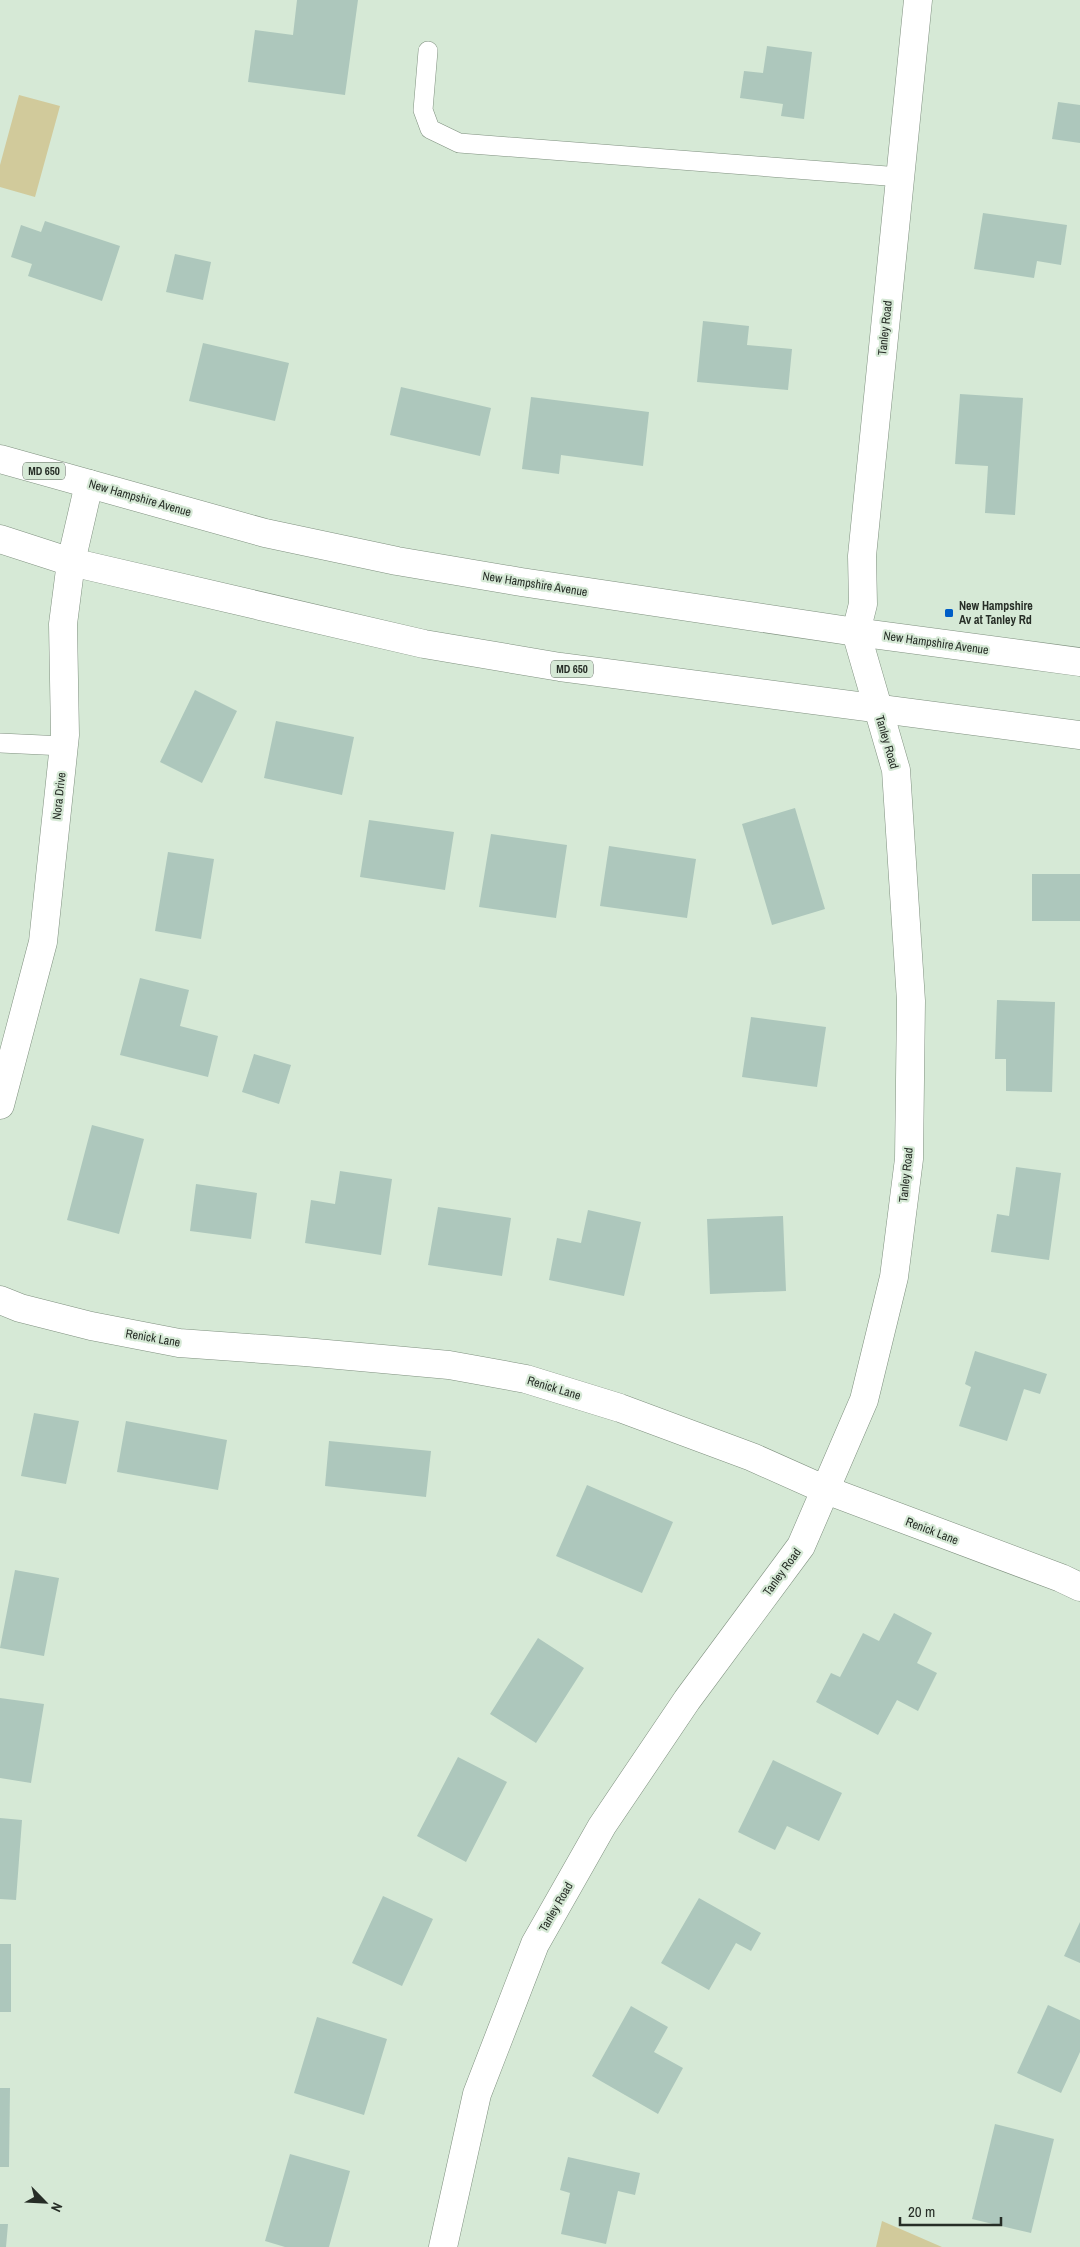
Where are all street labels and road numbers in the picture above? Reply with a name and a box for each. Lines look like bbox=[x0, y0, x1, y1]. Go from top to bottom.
street label: Tanley Road bbox=[874, 300, 896, 356]
road number: MD 650 bbox=[23, 462, 65, 480]
street label: New Hampshire Avenue bbox=[87, 476, 193, 520]
street label: New Hampshire Avenue bbox=[481, 568, 589, 600]
street label: New Hampshire Avenue bbox=[882, 628, 990, 658]
road number: MD 650 bbox=[551, 661, 593, 678]
street label: Tanley Road bbox=[872, 713, 902, 771]
street label: Nora Drive bbox=[49, 772, 69, 820]
street label: Tanley Road bbox=[895, 1147, 917, 1203]
street label: Renick Lane bbox=[124, 1325, 182, 1351]
street label: Renick Lane bbox=[525, 1372, 583, 1404]
street label: Renick Lane bbox=[903, 1514, 961, 1548]
street label: Tanley Road bbox=[759, 1545, 805, 1599]
street label: Tanley Road bbox=[535, 1879, 577, 1935]

